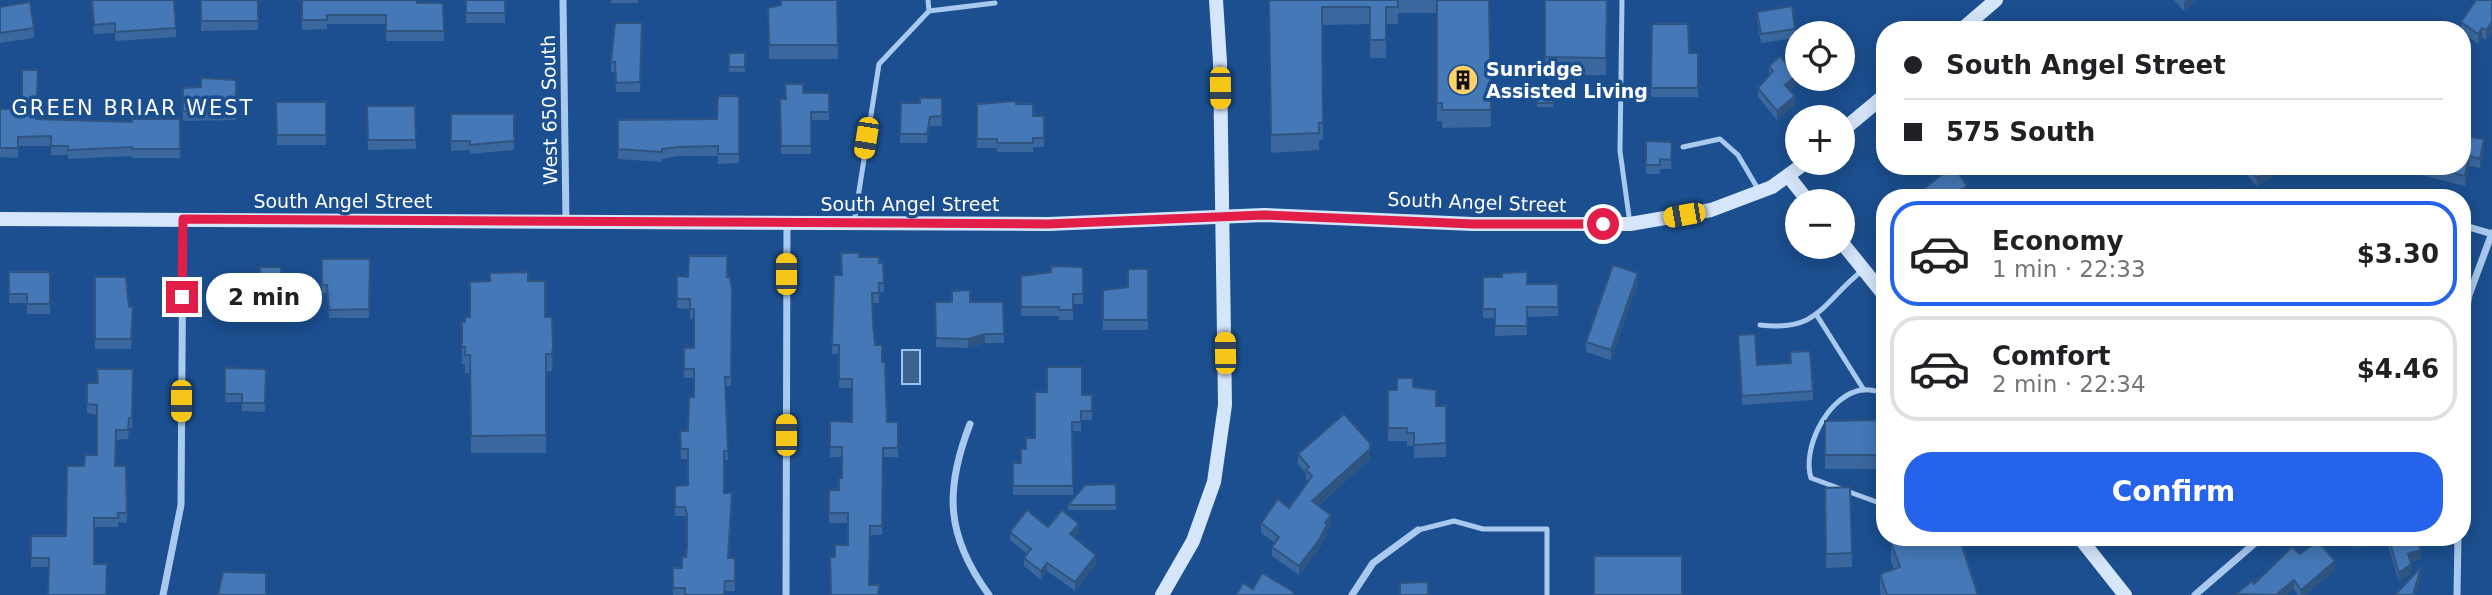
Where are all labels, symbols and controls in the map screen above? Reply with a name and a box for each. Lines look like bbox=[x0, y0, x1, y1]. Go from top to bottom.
map controls bbox=[1785, 21, 1855, 259]
button: locate bbox=[1785, 21, 1855, 91]
street label: West 650 South bbox=[537, 35, 561, 185]
text: South Angel Street bbox=[1946, 50, 2226, 80]
place label: Sunridge Assisted Living bbox=[1486, 58, 1648, 102]
building icon: Sunridge Assisted Living bbox=[1446, 63, 1480, 97]
car bbox=[1210, 67, 1231, 109]
district label: GREEN BRIAR WEST bbox=[12, 96, 254, 120]
button: + bbox=[1785, 105, 1855, 175]
car bbox=[853, 116, 880, 160]
text: 575 South bbox=[1946, 117, 2095, 147]
street label: South Angel Street bbox=[1387, 188, 1567, 216]
button: − bbox=[1785, 189, 1855, 259]
street label: South Angel Street bbox=[253, 190, 433, 212]
street label: South Angel Street bbox=[820, 193, 1000, 215]
car bbox=[1662, 201, 1707, 229]
route start bbox=[1587, 208, 1619, 240]
icon: car bbox=[1908, 222, 1971, 285]
text: Economy bbox=[1992, 226, 2123, 256]
text: $3.30 bbox=[2357, 239, 2439, 269]
car bbox=[776, 253, 797, 295]
text: 1 min · 22:33 bbox=[1992, 256, 2146, 282]
callout: 2 min bbox=[206, 272, 322, 322]
route end bbox=[166, 281, 198, 313]
text: 2 min bbox=[228, 284, 300, 310]
car bbox=[1215, 332, 1236, 374]
icon: car bbox=[1908, 337, 1971, 400]
text: Comfort bbox=[1992, 341, 2110, 371]
text: $4.46 bbox=[2357, 354, 2439, 384]
text: 2 min · 22:34 bbox=[1992, 371, 2146, 397]
car bbox=[171, 380, 192, 422]
car bbox=[776, 414, 797, 456]
button: Confirm bbox=[1904, 452, 2443, 532]

